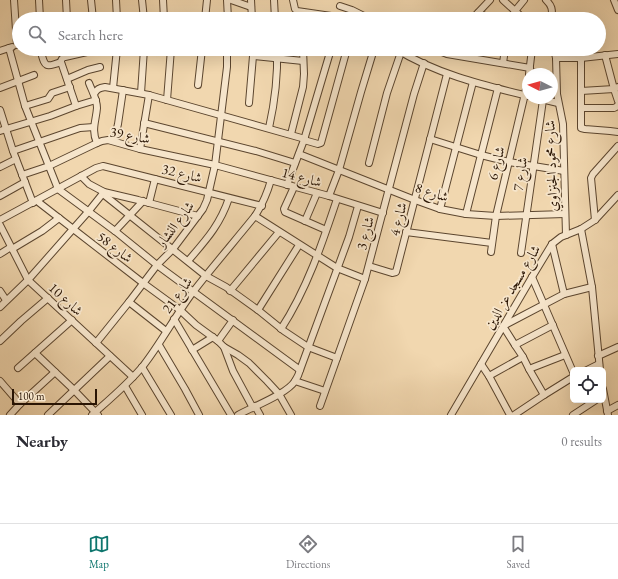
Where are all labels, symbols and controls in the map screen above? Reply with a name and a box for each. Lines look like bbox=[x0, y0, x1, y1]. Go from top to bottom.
search box bbox=[12, 12, 606, 56]
icon: search bbox=[26, 23, 48, 45]
text: Search here bbox=[58, 25, 123, 44]
north arrow bbox=[522, 68, 558, 104]
street label: شارع محمود الجنزاوي bbox=[540, 120, 565, 212]
street label: شارع 39 bbox=[108, 122, 152, 151]
street label: شارع 6 bbox=[483, 144, 512, 182]
street label: شارع 7 bbox=[509, 156, 534, 192]
street label: شارع 32 bbox=[159, 159, 204, 190]
street label: شارع 14 bbox=[279, 163, 324, 194]
street label: شارع 8 bbox=[412, 178, 451, 209]
street label: شارع النشار bbox=[151, 197, 200, 254]
street label: شارع 4 bbox=[385, 200, 414, 238]
street label: شارع 3 bbox=[352, 214, 381, 252]
street label: شارع 58 bbox=[92, 227, 137, 269]
street label: شارع مسجد عز الدين bbox=[480, 242, 547, 334]
street label: شارع 21 bbox=[158, 273, 199, 318]
street label: شارع 10 bbox=[43, 279, 87, 322]
map controls bbox=[570, 367, 606, 403]
button: locate bbox=[570, 367, 606, 403]
scale bar bbox=[12, 387, 97, 406]
text: 100 m bbox=[18, 389, 45, 403]
text: Nearby bbox=[16, 430, 68, 452]
text: 0 results bbox=[561, 433, 602, 450]
tab: Map bbox=[88, 533, 110, 571]
tab: Directions bbox=[286, 533, 330, 571]
tab: Saved bbox=[506, 533, 530, 571]

